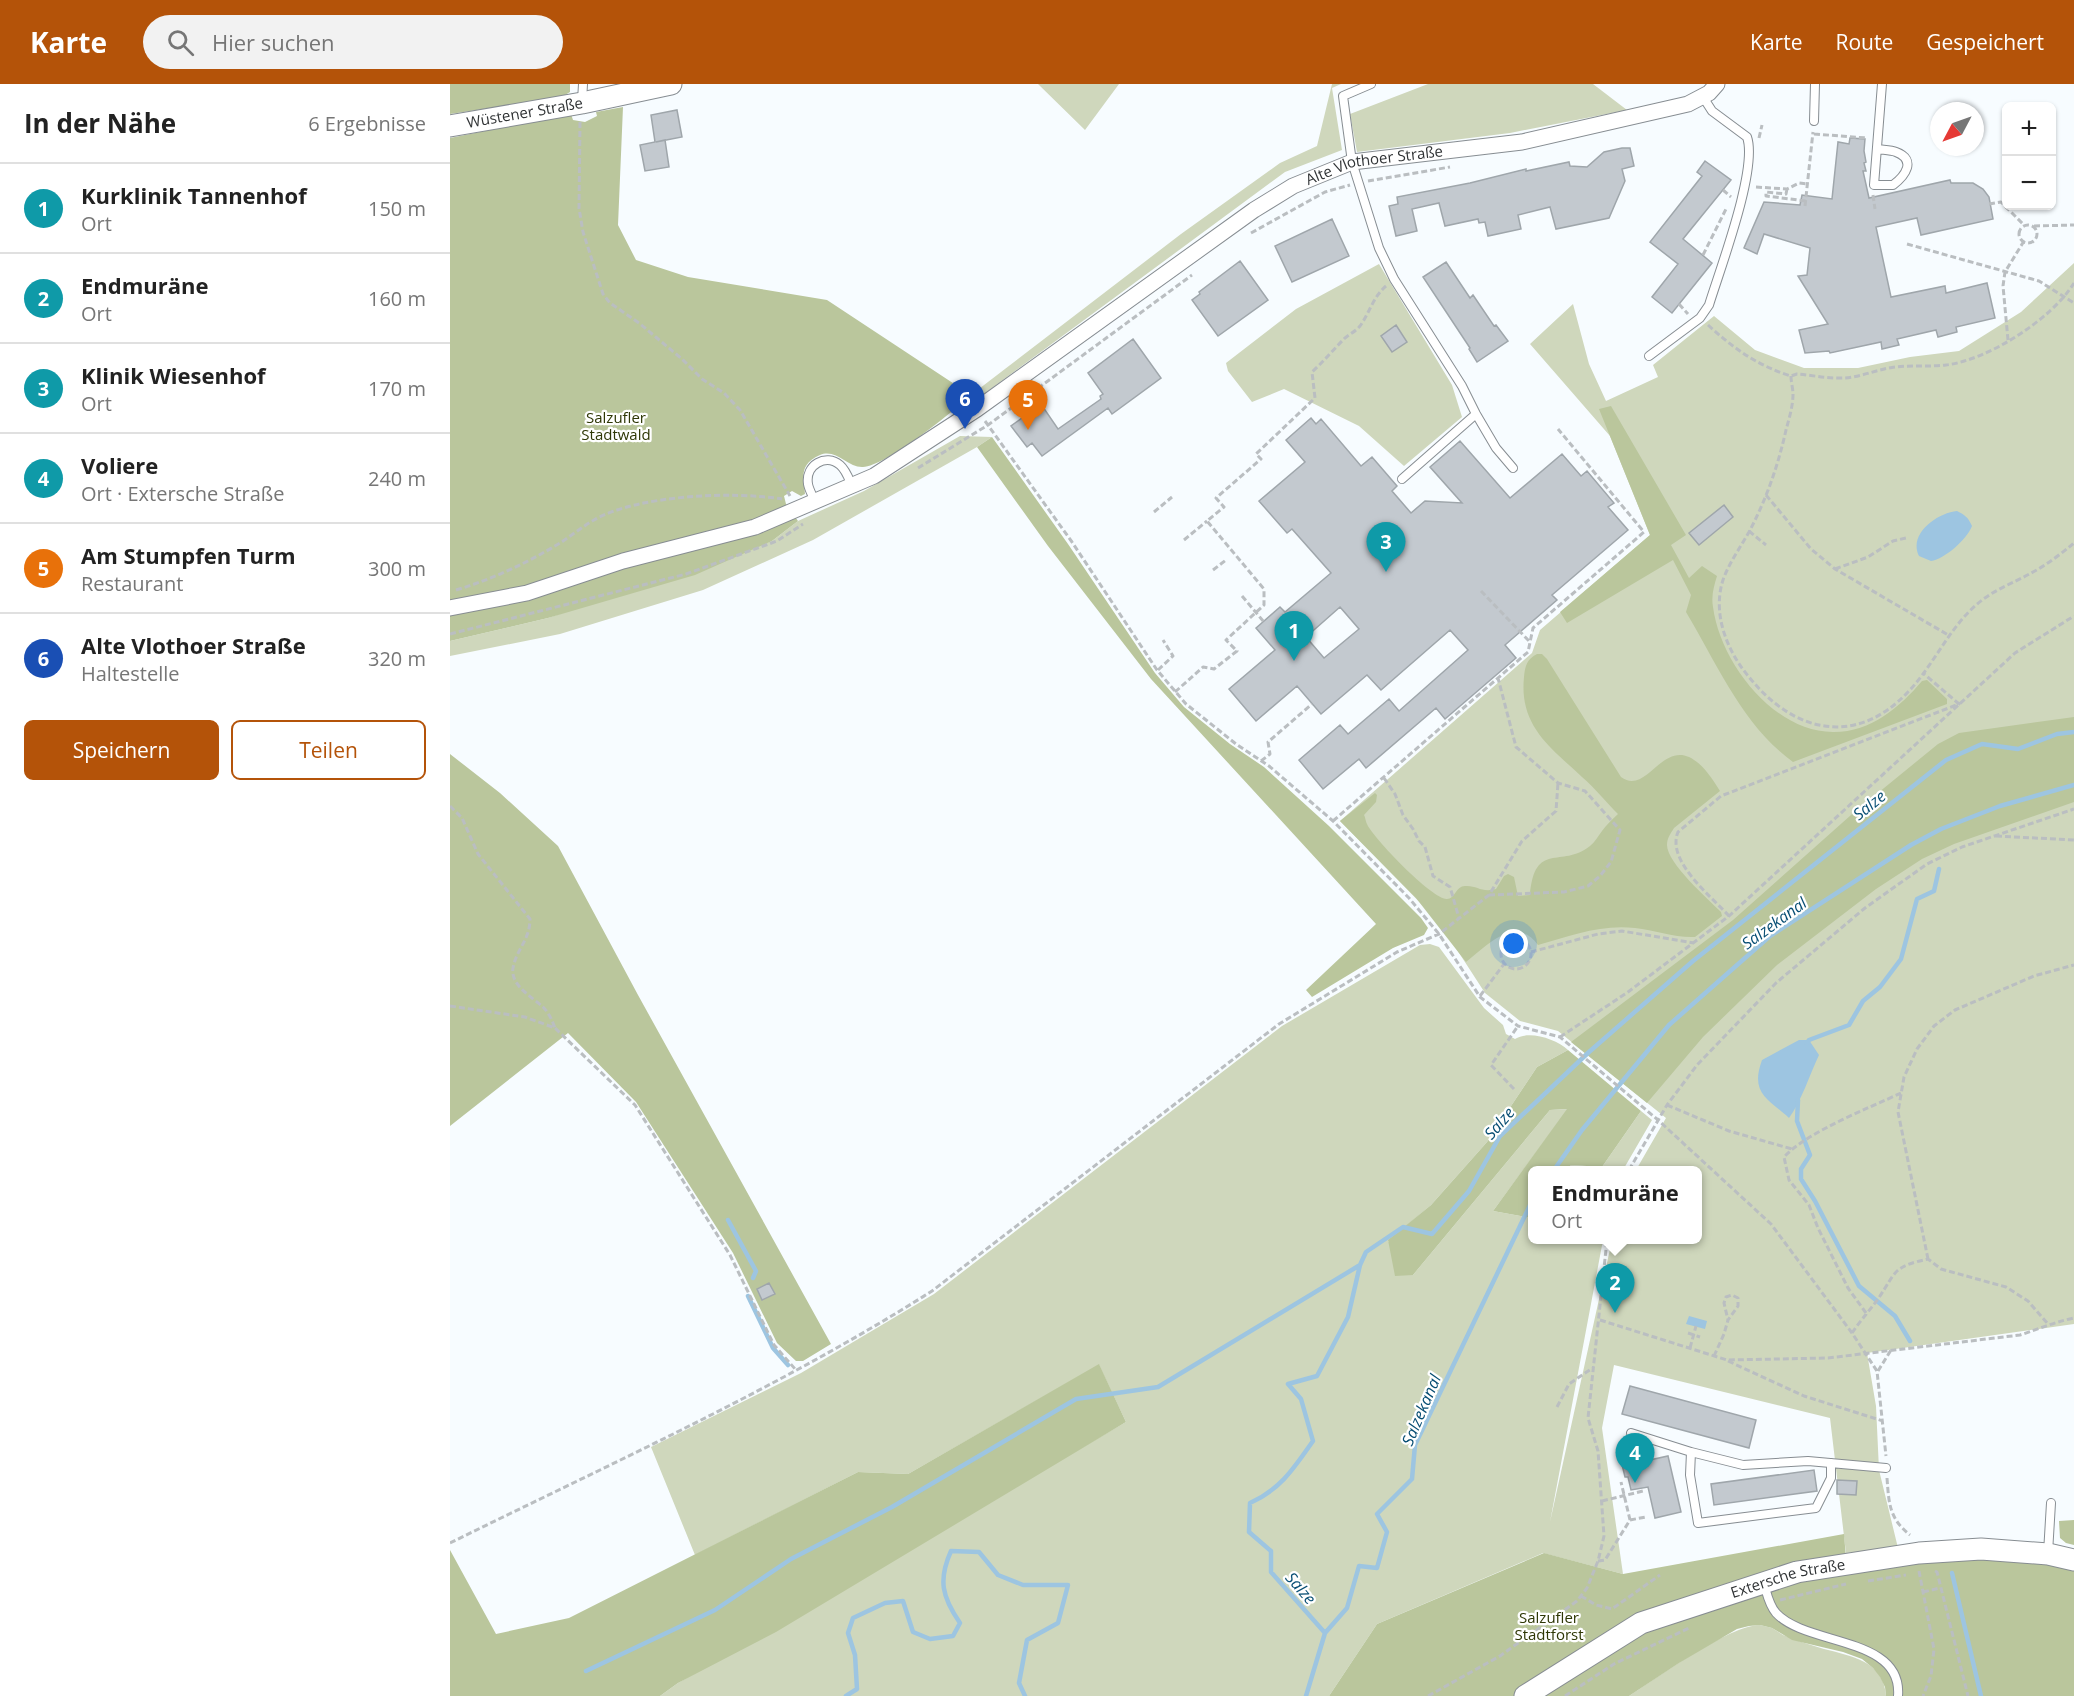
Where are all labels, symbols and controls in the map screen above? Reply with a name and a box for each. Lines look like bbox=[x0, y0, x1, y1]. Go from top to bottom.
search box bbox=[143, 15, 563, 69]
text: Karte bbox=[30, 23, 107, 61]
icon: search bbox=[164, 26, 197, 59]
text: Hier suchen bbox=[212, 27, 335, 57]
text: Karte bbox=[1750, 28, 1802, 56]
text: Route bbox=[1835, 28, 1893, 56]
text: Gespeichert bbox=[1926, 28, 2044, 56]
street label: Wüstener Straße bbox=[465, 92, 584, 132]
north arrow bbox=[1930, 102, 1984, 156]
map controls bbox=[2002, 102, 2056, 210]
button: + bbox=[2002, 102, 2056, 156]
text: In der Nähe bbox=[24, 105, 176, 141]
text: 6 Ergebnisse bbox=[308, 110, 426, 137]
street label: Alte Vlothoer Straße bbox=[1302, 140, 1444, 189]
button: − bbox=[2002, 156, 2056, 210]
text: Kurklinik Tannenhof bbox=[81, 180, 307, 210]
text: 1 bbox=[38, 195, 49, 222]
text: 150 m bbox=[368, 195, 426, 222]
text: Ort bbox=[81, 210, 112, 237]
text: Endmuräne bbox=[81, 270, 209, 300]
text: 2 bbox=[38, 285, 49, 312]
text: 160 m bbox=[368, 285, 426, 312]
text: Ort bbox=[81, 300, 112, 327]
text: Klinik Wiesenhof bbox=[81, 360, 266, 390]
text: 3 bbox=[38, 375, 49, 402]
text: 170 m bbox=[368, 375, 426, 402]
pin: 6 bbox=[946, 380, 984, 429]
pin: 5 bbox=[1008, 380, 1048, 430]
text: Ort bbox=[81, 390, 112, 417]
park label: Salzufler Stadtwald bbox=[581, 407, 651, 444]
text: Voliere bbox=[81, 450, 158, 480]
text: 4 bbox=[38, 465, 49, 492]
text: 240 m bbox=[368, 465, 426, 492]
text: Ort · Extersche Straße bbox=[81, 480, 285, 507]
pin: 3 bbox=[1366, 522, 1406, 572]
text: Am Stumpfen Turm bbox=[81, 540, 296, 570]
text: 5 bbox=[38, 555, 49, 582]
text: 300 m bbox=[368, 555, 426, 582]
text: Restaurant bbox=[81, 570, 183, 597]
pin: 1 bbox=[1274, 612, 1314, 661]
text: Alte Vlothoer Straße bbox=[81, 630, 306, 660]
text: 6 bbox=[38, 645, 49, 672]
text: 320 m bbox=[368, 645, 426, 672]
text: Haltestelle bbox=[81, 660, 180, 687]
button: Speichern bbox=[24, 720, 219, 780]
button: Teilen bbox=[231, 720, 426, 780]
water label: Salze bbox=[1848, 785, 1890, 825]
water label: Salzekanal bbox=[1737, 891, 1812, 954]
your location bbox=[1499, 929, 1528, 958]
water label: Salze bbox=[1479, 1102, 1519, 1144]
popup bbox=[1528, 1166, 1702, 1244]
text: Endmuräne bbox=[1551, 1177, 1679, 1207]
text: Ort bbox=[1551, 1207, 1582, 1234]
pin: 2 bbox=[1596, 1264, 1634, 1313]
water label: Salzekanal bbox=[1396, 1370, 1446, 1449]
pin: 4 bbox=[1616, 1434, 1654, 1483]
street label: Extersche Straße bbox=[1728, 1554, 1847, 1602]
water label: Salze bbox=[1281, 1567, 1321, 1609]
park label: Salzufler Stadtforst bbox=[1514, 1607, 1584, 1644]

